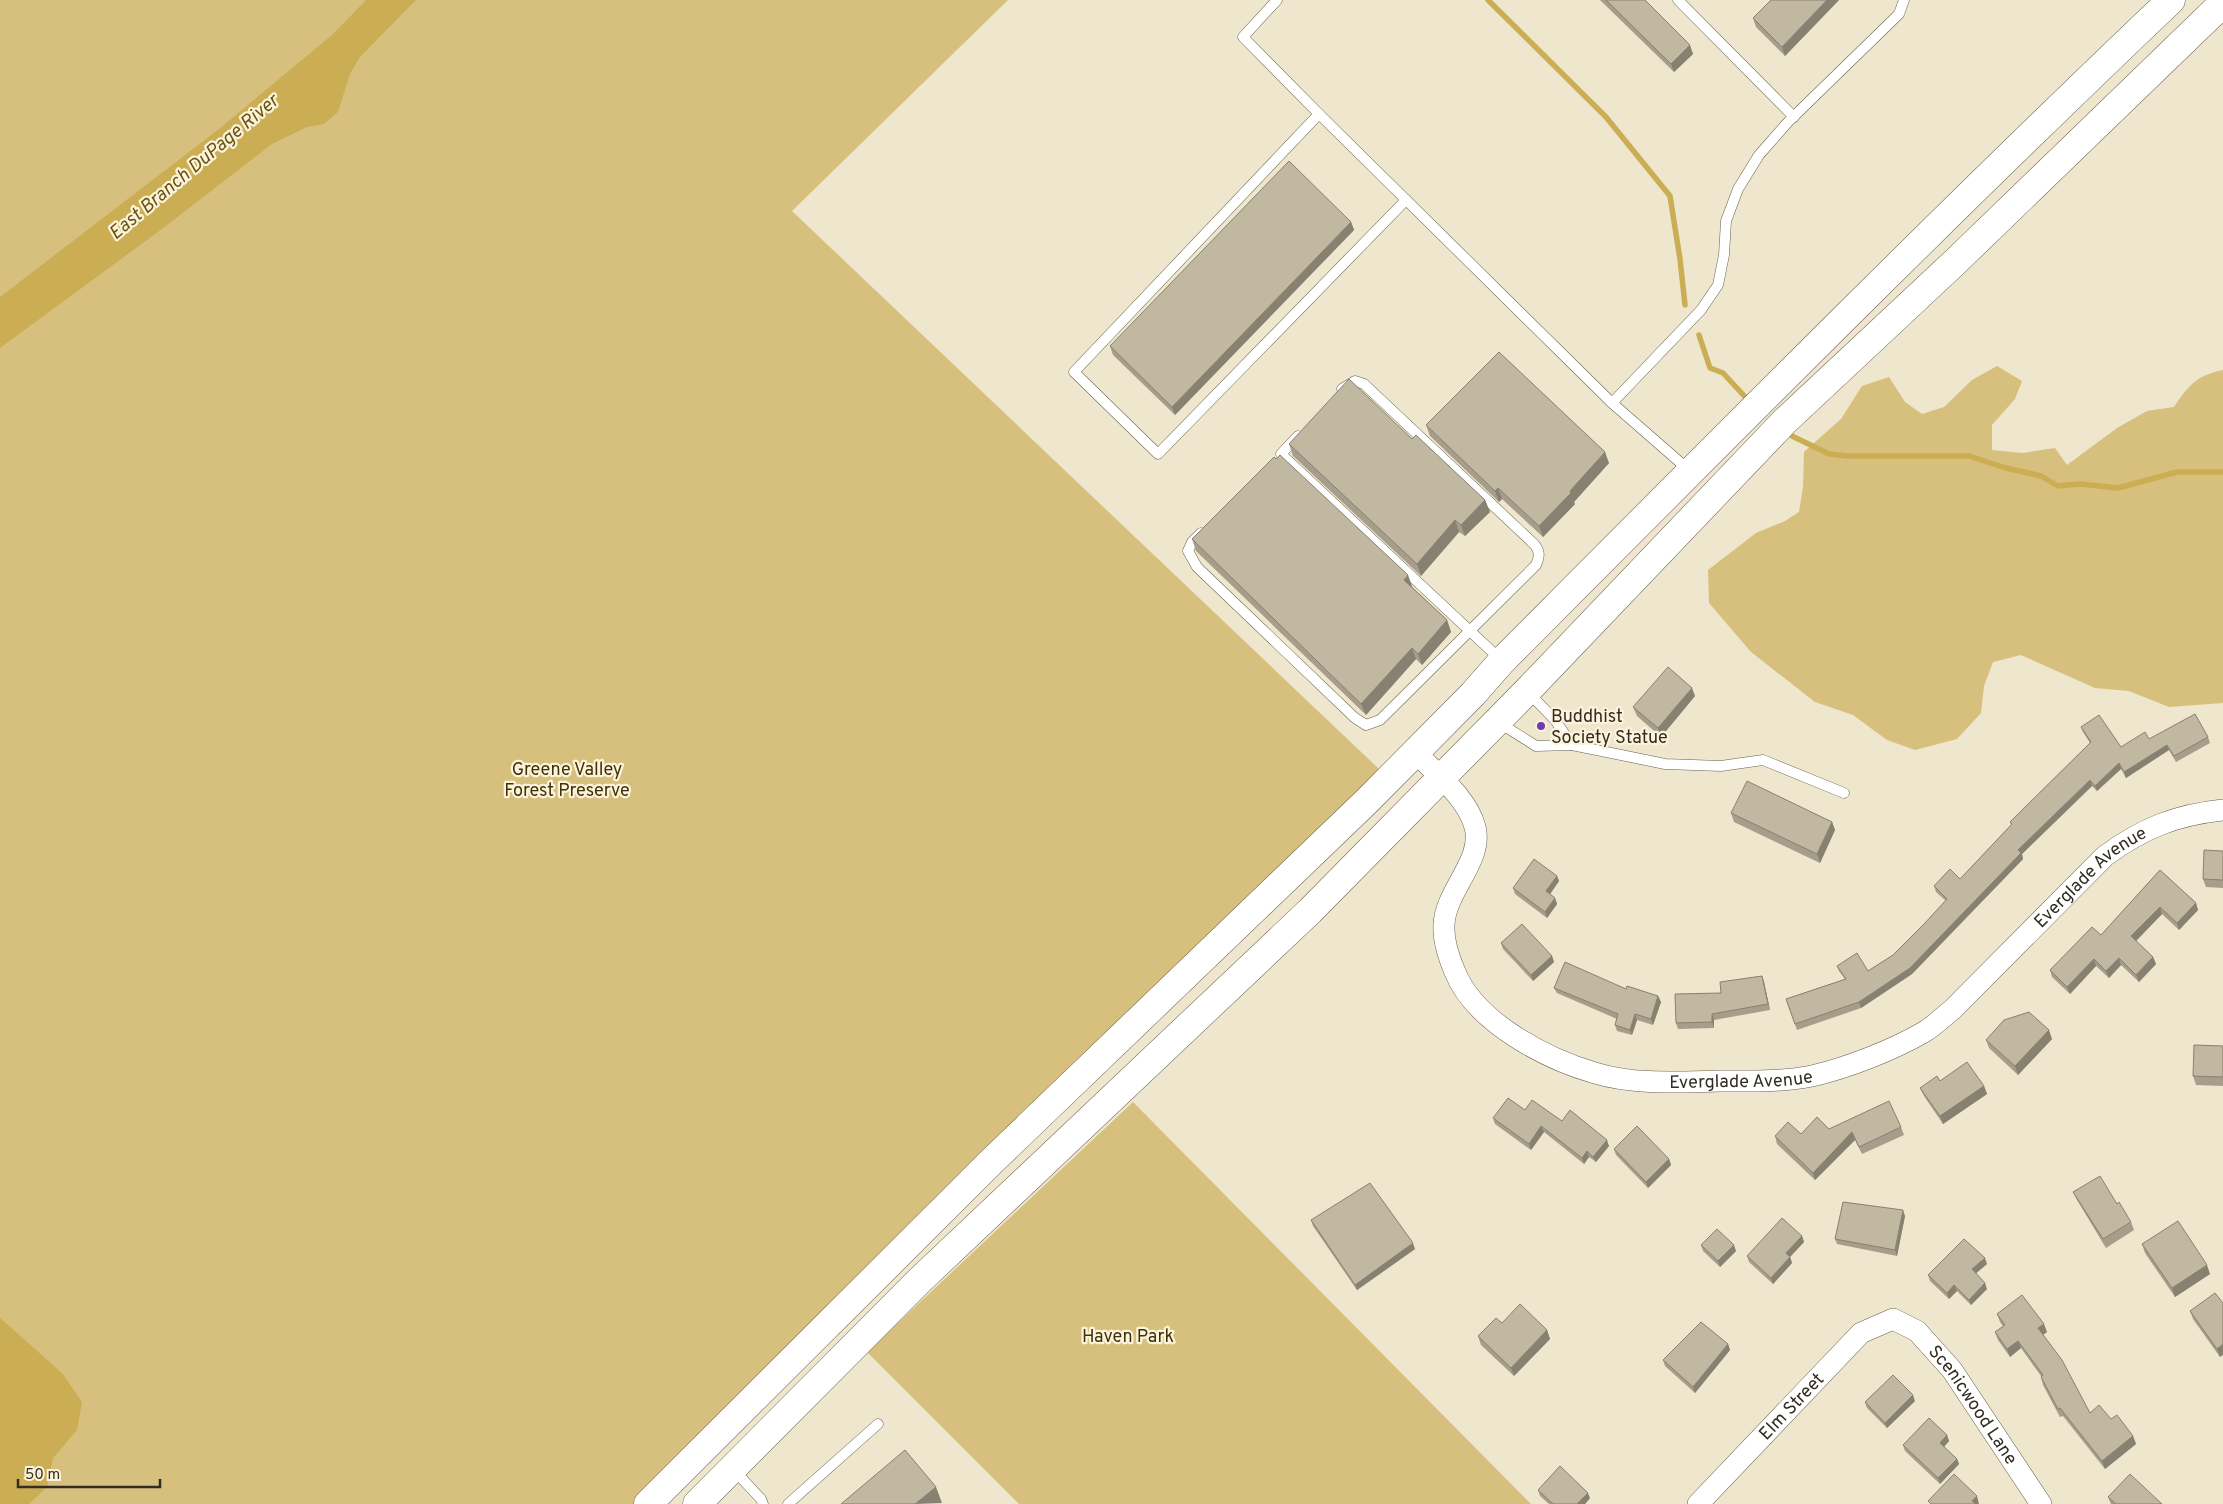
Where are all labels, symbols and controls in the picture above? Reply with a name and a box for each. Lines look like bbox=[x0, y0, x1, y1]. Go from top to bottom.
water label: East Branch DuPage River bbox=[105, 88, 285, 246]
place label: Buddhist Society Statue bbox=[1551, 706, 1668, 750]
marker: Buddhist Society Statue bbox=[1535, 720, 1547, 732]
park label: Greene Valley Forest Preserve bbox=[504, 759, 630, 803]
street label: Everglade Avenue bbox=[2030, 822, 2151, 934]
street label: Everglade Avenue bbox=[1669, 1066, 1815, 1095]
park label: Haven Park bbox=[1082, 1326, 1174, 1349]
street label: Scenicwood Lane bbox=[1922, 1341, 2022, 1470]
street label: Elm Street bbox=[1755, 1369, 1830, 1446]
scale bar bbox=[18, 1456, 160, 1488]
text: 50 m bbox=[25, 1466, 60, 1485]

